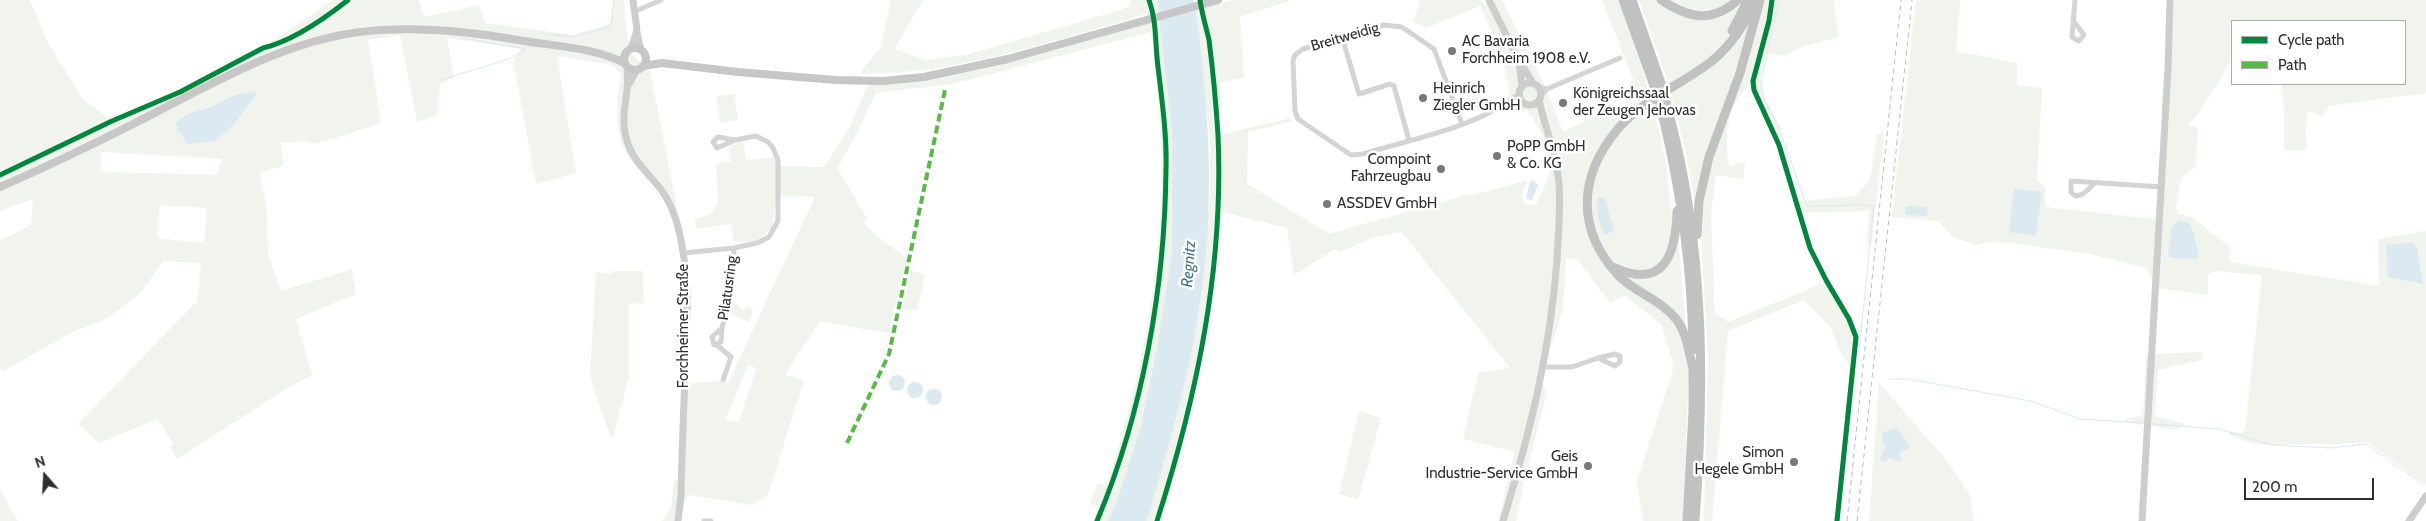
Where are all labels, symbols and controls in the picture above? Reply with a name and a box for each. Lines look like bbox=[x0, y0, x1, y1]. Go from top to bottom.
street label: Breitweidig bbox=[1309, 19, 1381, 55]
legend bbox=[2231, 20, 2406, 85]
text: Cycle path bbox=[2278, 31, 2344, 49]
place label: AC Bavaria Forchheim 1908 e.V. bbox=[1462, 33, 1591, 68]
marker: AC Bavaria Forchheim 1908 e.V. bbox=[1446, 45, 1458, 57]
text: Path bbox=[2278, 56, 2307, 74]
place label: Heinrich Ziegler GmbH bbox=[1433, 80, 1521, 115]
place label: Königreichssaal der Zeugen Jehovas bbox=[1573, 85, 1696, 120]
marker: Heinrich Ziegler GmbH bbox=[1417, 92, 1429, 104]
marker: Königreichssaal der Zeugen Jehovas bbox=[1557, 97, 1569, 109]
place label: PoPP GmbH & Co. KG bbox=[1507, 138, 1586, 173]
marker: PoPP GmbH & Co. KG bbox=[1491, 150, 1503, 162]
place label: Compoint Fahrzeugbau bbox=[1351, 151, 1431, 186]
marker: Compoint Fahrzeugbau bbox=[1435, 163, 1447, 175]
place label: ASSDEV GmbH bbox=[1337, 195, 1437, 213]
marker: ASSDEV GmbH bbox=[1321, 198, 1333, 210]
water label: Regnitz bbox=[1178, 240, 1200, 288]
street label: Pilatusring bbox=[715, 254, 741, 322]
street label: Forchheimer Straße bbox=[675, 264, 693, 388]
place label: Simon Hegele GmbH bbox=[1694, 444, 1784, 479]
place label: Geis Industrie-Service GmbH bbox=[1425, 448, 1578, 483]
north arrow bbox=[20, 451, 70, 501]
text: N bbox=[33, 452, 48, 472]
marker: Simon Hegele GmbH bbox=[1788, 456, 1800, 468]
marker: Geis Industrie-Service GmbH bbox=[1582, 460, 1594, 472]
scale bar bbox=[2246, 468, 2376, 500]
text: 200 m bbox=[2252, 478, 2297, 496]

